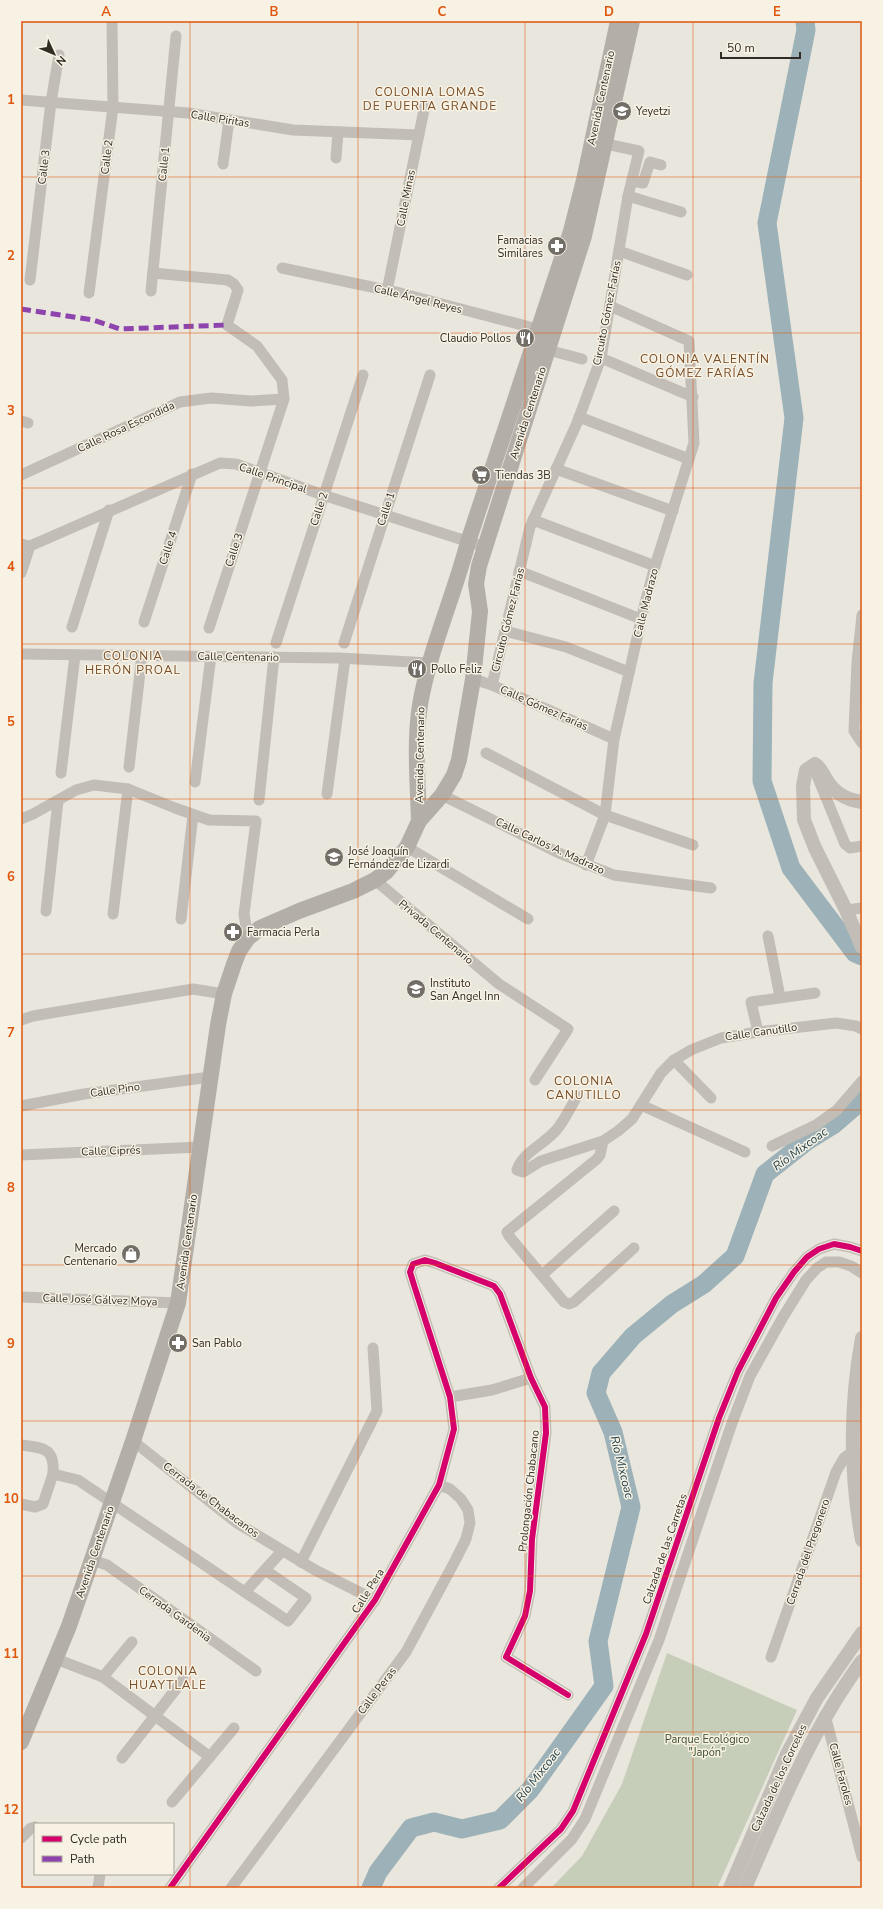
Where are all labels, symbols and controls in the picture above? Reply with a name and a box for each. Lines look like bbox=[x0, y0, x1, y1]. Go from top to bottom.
text: A bbox=[101, 3, 111, 21]
text: B bbox=[270, 3, 279, 21]
text: C bbox=[438, 3, 447, 21]
text: D bbox=[604, 3, 614, 21]
text: E bbox=[773, 3, 781, 21]
north arrow bbox=[34, 34, 74, 74]
scale bar bbox=[721, 34, 800, 60]
text: 50 m bbox=[727, 40, 755, 56]
street label: Avenida Centenario bbox=[584, 49, 618, 147]
text: N bbox=[53, 52, 69, 69]
district label: COLONIA LOMAS DE PUERTA GRANDE bbox=[363, 84, 497, 114]
text: 1 bbox=[7, 91, 15, 109]
school or university icon: Yeyetzi bbox=[611, 100, 633, 122]
place label: Yeyetzi bbox=[635, 104, 670, 119]
street label: Calle Piritas bbox=[190, 107, 250, 131]
street label: Calle 2 bbox=[97, 139, 117, 175]
street label: Calle 1 bbox=[155, 146, 173, 182]
street label: Calle 3 bbox=[34, 149, 54, 185]
street label: Calle Minas bbox=[393, 168, 419, 228]
place label: Famacias Similares bbox=[497, 233, 543, 261]
pharmacy icon: Famacias Similares bbox=[546, 235, 568, 257]
text: 2 bbox=[7, 247, 15, 265]
street label: Circuito Gómez Farías bbox=[589, 259, 625, 367]
street label: Calle Ángel Reyes bbox=[372, 280, 464, 317]
restaurant icon: Claudio Pollos bbox=[514, 327, 536, 349]
place label: Claudio Pollos bbox=[440, 331, 511, 346]
district label: COLONIA VALENTÍN GÓMEZ FARÍAS bbox=[640, 351, 770, 381]
street label: Avenida Centenario bbox=[506, 365, 550, 461]
street label: Calle Rosa Escondida bbox=[75, 398, 177, 456]
text: 3 bbox=[7, 402, 15, 420]
street label: Calle Principal bbox=[237, 459, 310, 497]
supermarket icon: Tiendas 3B bbox=[470, 464, 492, 486]
place label: Tiendas 3B bbox=[495, 468, 551, 483]
street label: Calle 2 bbox=[306, 490, 332, 528]
street label: Calle 1 bbox=[373, 490, 399, 528]
street label: Calle 4 bbox=[155, 529, 181, 567]
street label: Calle 3 bbox=[221, 531, 247, 569]
text: 4 bbox=[7, 558, 15, 576]
street label: Circuito Gómez Farías bbox=[488, 566, 528, 674]
street label: Calle Madrazo bbox=[630, 567, 662, 639]
district label: COLONIA HERÓN PROAL bbox=[85, 648, 181, 678]
street label: Calle Centenario bbox=[197, 649, 279, 665]
restaurant icon: Pollo Feliz bbox=[406, 658, 428, 680]
place label: Pollo Feliz bbox=[431, 662, 482, 677]
street label: Calle Gómez Farías bbox=[498, 682, 590, 734]
street label: Avenida Centenario bbox=[412, 707, 428, 803]
text: 5 bbox=[7, 713, 15, 731]
street label: Calle Carlos A. Madrazo bbox=[493, 814, 607, 878]
place label: José Joaquín Fernández de Lizardi bbox=[347, 844, 449, 872]
school or university icon: José Joaquín Fernández de Lizardi bbox=[323, 846, 345, 868]
text: 6 bbox=[7, 868, 15, 886]
street label: Privada Centenario bbox=[395, 896, 477, 968]
pharmacy icon: Farmacia Perla bbox=[222, 921, 244, 943]
place label: Farmacia Perla bbox=[247, 925, 320, 940]
place label: Instituto San Angel Inn bbox=[430, 976, 500, 1004]
school or university icon: Instituto San Angel Inn bbox=[405, 978, 427, 1000]
street label: Calle Canutillo bbox=[724, 1020, 798, 1044]
text: 7 bbox=[7, 1024, 15, 1042]
district label: COLONIA CANUTILLO bbox=[546, 1073, 622, 1103]
street label: Calle Pino bbox=[89, 1079, 141, 1101]
water label: Río Mixcoac bbox=[769, 1124, 831, 1174]
street label: Calle Ciprés bbox=[81, 1142, 141, 1160]
text: 8 bbox=[7, 1179, 15, 1197]
street label: Avenida Centenario bbox=[173, 1193, 201, 1291]
place label: Mercado Centenario bbox=[64, 1241, 117, 1269]
shop icon: Mercado Centenario bbox=[120, 1243, 142, 1265]
street label: Calle José Gálvez Moya bbox=[42, 1290, 158, 1310]
pharmacy icon: San Pablo bbox=[167, 1332, 189, 1354]
text: 9 bbox=[7, 1335, 15, 1353]
place label: San Pablo bbox=[192, 1336, 242, 1351]
street label: Prolongación Chabacano bbox=[515, 1429, 543, 1553]
water label: Río Mixcoac bbox=[607, 1434, 638, 1500]
street label: Cerrada de Chabacanos bbox=[160, 1459, 262, 1541]
text: 10 bbox=[3, 1490, 19, 1508]
street label: Calzada de las Carretas bbox=[639, 1492, 691, 1606]
street label: Cerrada del Pregonero bbox=[783, 1497, 833, 1607]
street label: Avenida Centenario bbox=[72, 1504, 118, 1600]
street label: Calle Pera bbox=[348, 1565, 388, 1616]
street label: Cerrada Gardenia bbox=[136, 1583, 214, 1645]
text: 11 bbox=[3, 1645, 19, 1663]
district label: COLONIA HUAYTLALE bbox=[129, 1663, 207, 1693]
street label: Calle Peras bbox=[354, 1664, 400, 1718]
street label: Calzada de los Corceles bbox=[747, 1722, 811, 1834]
park label: Parque Ecológico "Japón" bbox=[665, 1732, 749, 1760]
street label: Calle Faroles bbox=[825, 1741, 857, 1807]
water label: Río Mixcoac bbox=[512, 1745, 564, 1805]
text: 12 bbox=[3, 1801, 19, 1819]
legend bbox=[34, 1823, 174, 1875]
text: Cycle path bbox=[70, 1831, 127, 1847]
text: Path bbox=[70, 1851, 95, 1867]

